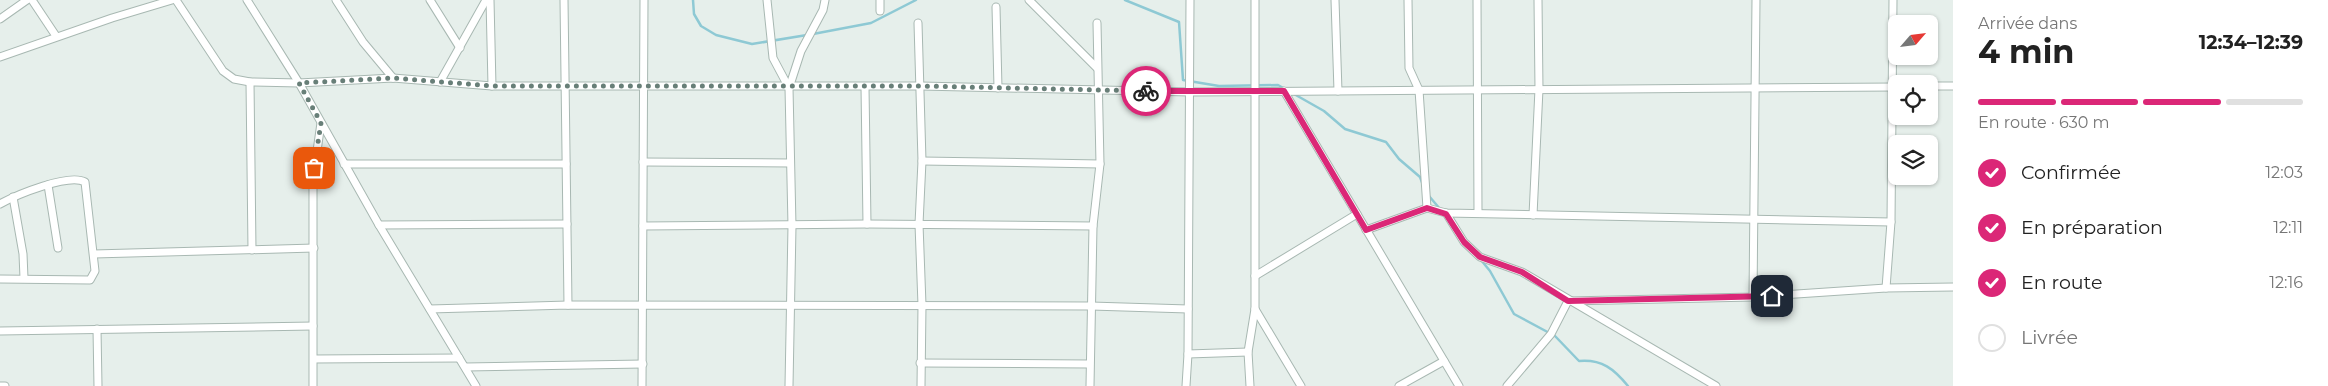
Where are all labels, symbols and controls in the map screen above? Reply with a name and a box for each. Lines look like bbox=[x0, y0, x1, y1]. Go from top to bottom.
text: Arrivée dans bbox=[1978, 14, 2077, 33]
north arrow bbox=[1888, 15, 1938, 65]
map controls bbox=[1888, 15, 1938, 185]
text: 12:34–12:39 bbox=[2199, 31, 2303, 54]
text: 4 min bbox=[1978, 32, 2074, 71]
courier bbox=[1121, 66, 1171, 116]
button: locate bbox=[1888, 75, 1938, 125]
icon: bike bbox=[1132, 77, 1160, 105]
text: En route · 630 m bbox=[1978, 113, 2110, 132]
button: layers bbox=[1888, 135, 1938, 185]
pin bbox=[293, 147, 335, 189]
icon: bag bbox=[300, 154, 328, 182]
icon: check bbox=[1978, 159, 2006, 187]
text: Confirmée bbox=[2021, 161, 2121, 184]
text: 12:03 bbox=[2265, 163, 2303, 182]
icon: check bbox=[1978, 214, 2006, 242]
text: En préparation bbox=[2021, 216, 2163, 239]
text: 12:11 bbox=[2273, 218, 2303, 237]
icon: check bbox=[1978, 269, 2006, 297]
text: En route bbox=[2021, 271, 2102, 294]
text: 12:16 bbox=[2269, 273, 2303, 292]
pin bbox=[1751, 275, 1793, 317]
icon: home bbox=[1758, 282, 1786, 310]
text: Livrée bbox=[2021, 326, 2078, 349]

